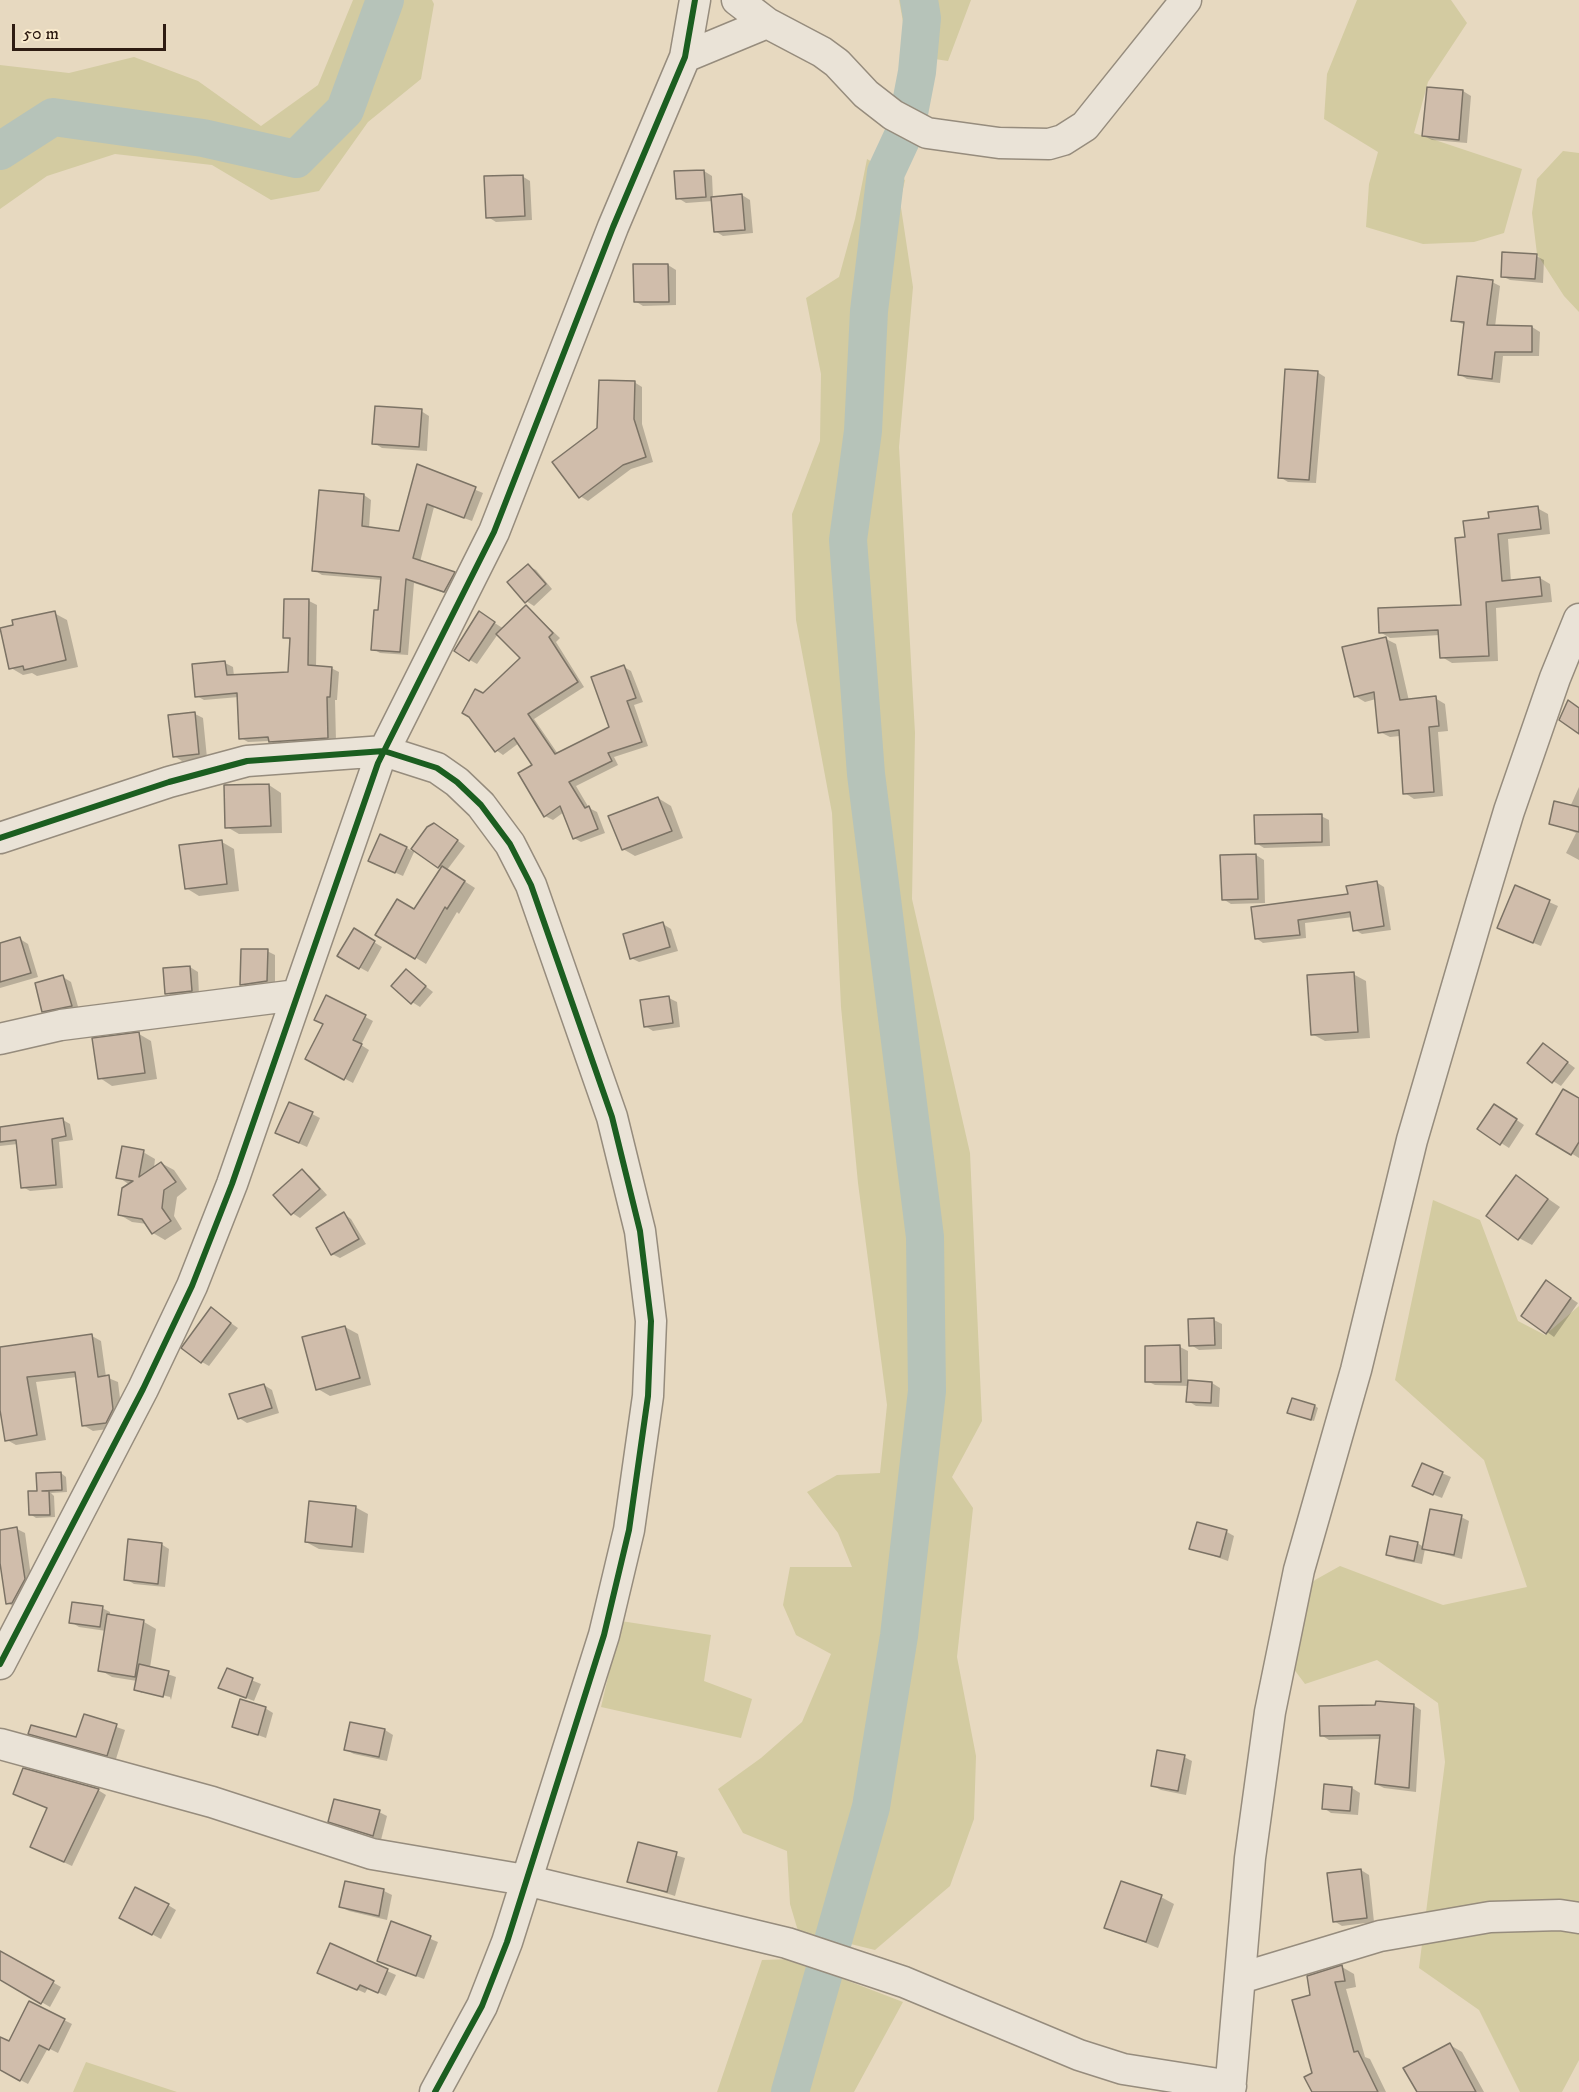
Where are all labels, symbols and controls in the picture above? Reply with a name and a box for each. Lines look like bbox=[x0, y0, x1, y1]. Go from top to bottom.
scale bar bbox=[15, 12, 170, 50]
text: 50 m bbox=[23, 23, 59, 45]

